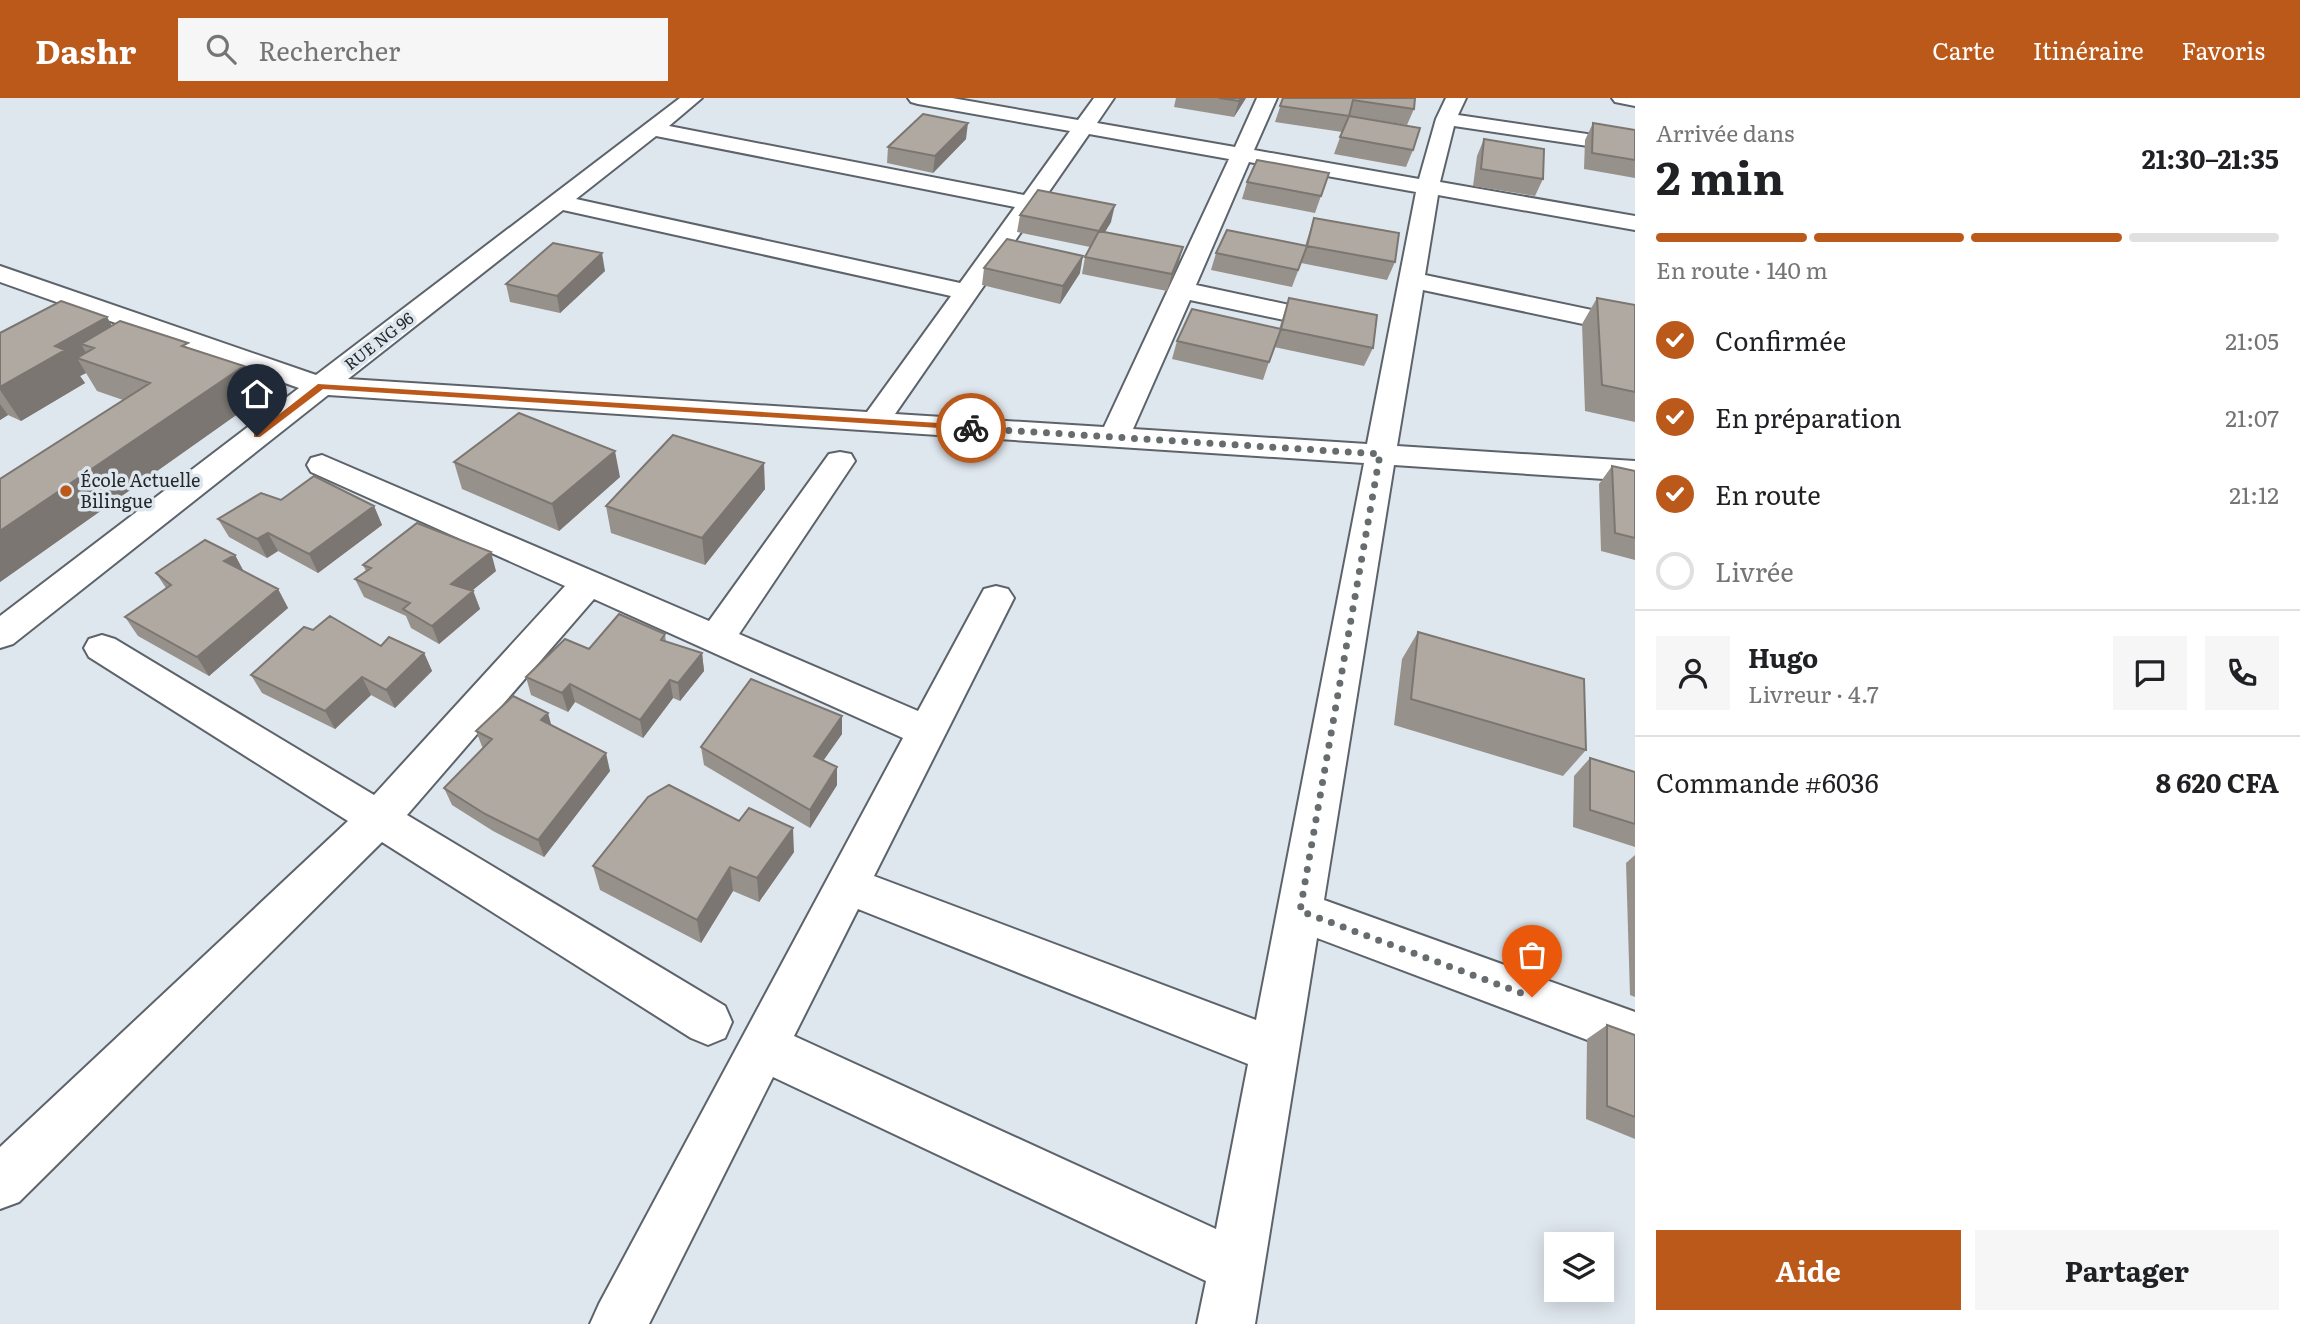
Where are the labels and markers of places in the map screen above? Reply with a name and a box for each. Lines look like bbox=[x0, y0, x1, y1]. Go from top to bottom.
pin bbox=[227, 364, 287, 436]
place label: École Actuelle Bilingue bbox=[80, 466, 200, 514]
marker: École Actuelle Bilingue bbox=[58, 483, 74, 499]
pin bbox=[1502, 925, 1562, 997]

